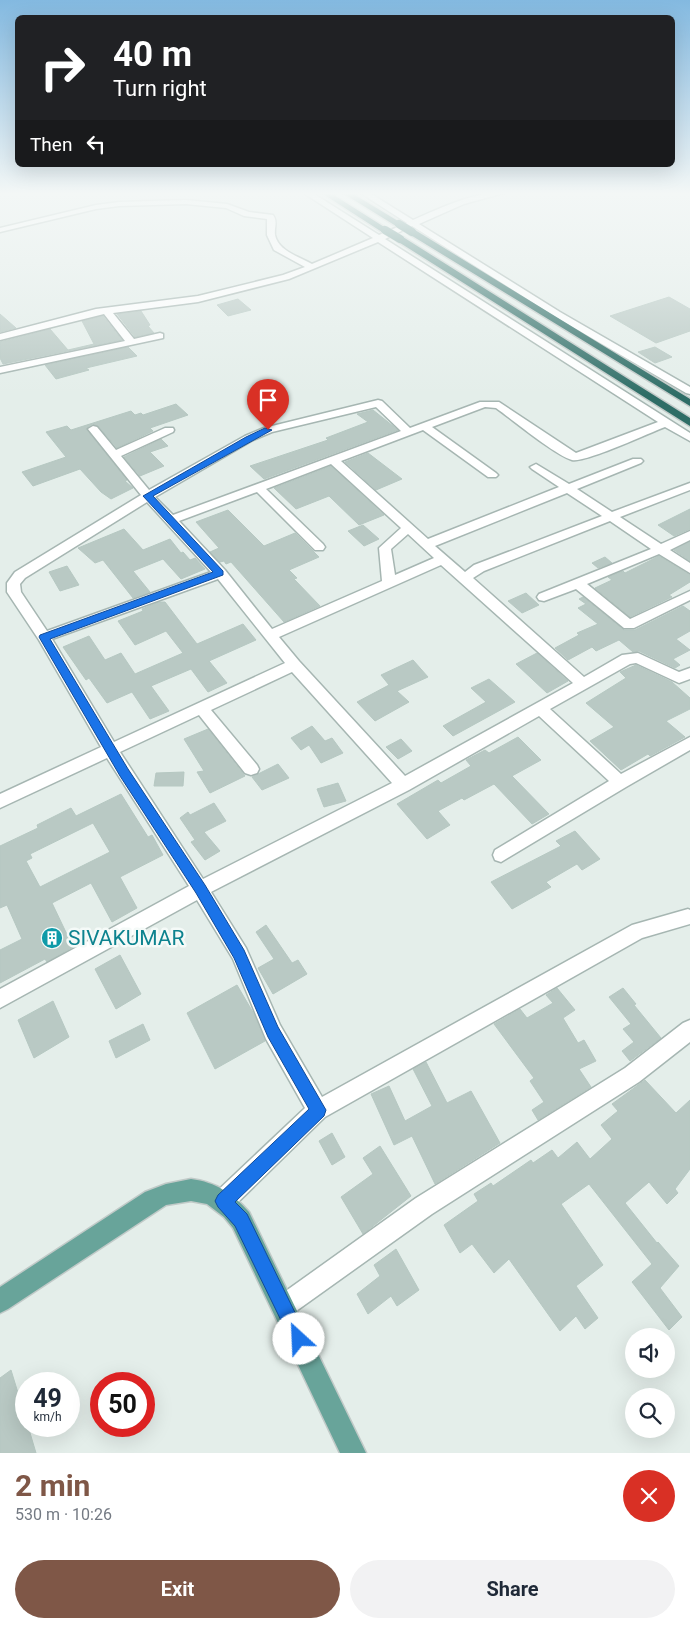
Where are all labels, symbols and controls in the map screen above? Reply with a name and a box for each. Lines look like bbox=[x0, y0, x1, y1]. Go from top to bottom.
text: 40 m bbox=[113, 34, 192, 75]
icon: right bbox=[30, 35, 95, 100]
text: Turn right bbox=[113, 76, 207, 101]
icon: left bbox=[82, 130, 110, 158]
text: Then bbox=[30, 133, 72, 156]
pin bbox=[247, 379, 289, 430]
icon: arrive bbox=[254, 386, 282, 414]
building icon: SIVAKUMAR bbox=[40, 926, 64, 950]
place label: SIVAKUMAR bbox=[68, 926, 184, 950]
position arrow bbox=[272, 1312, 324, 1364]
map controls bbox=[625, 1328, 675, 1438]
button: sound bbox=[625, 1328, 675, 1378]
speed limit sign: 50 bbox=[90, 1372, 155, 1437]
text: 49 bbox=[33, 1384, 62, 1413]
button: search bbox=[625, 1388, 675, 1438]
text: km/h bbox=[33, 1410, 62, 1424]
text: 2 min bbox=[15, 1468, 90, 1503]
button: close bbox=[623, 1470, 675, 1522]
text: 530 m · 10:26 bbox=[15, 1505, 112, 1524]
button: Exit bbox=[15, 1560, 340, 1618]
button: Share bbox=[350, 1560, 675, 1618]

